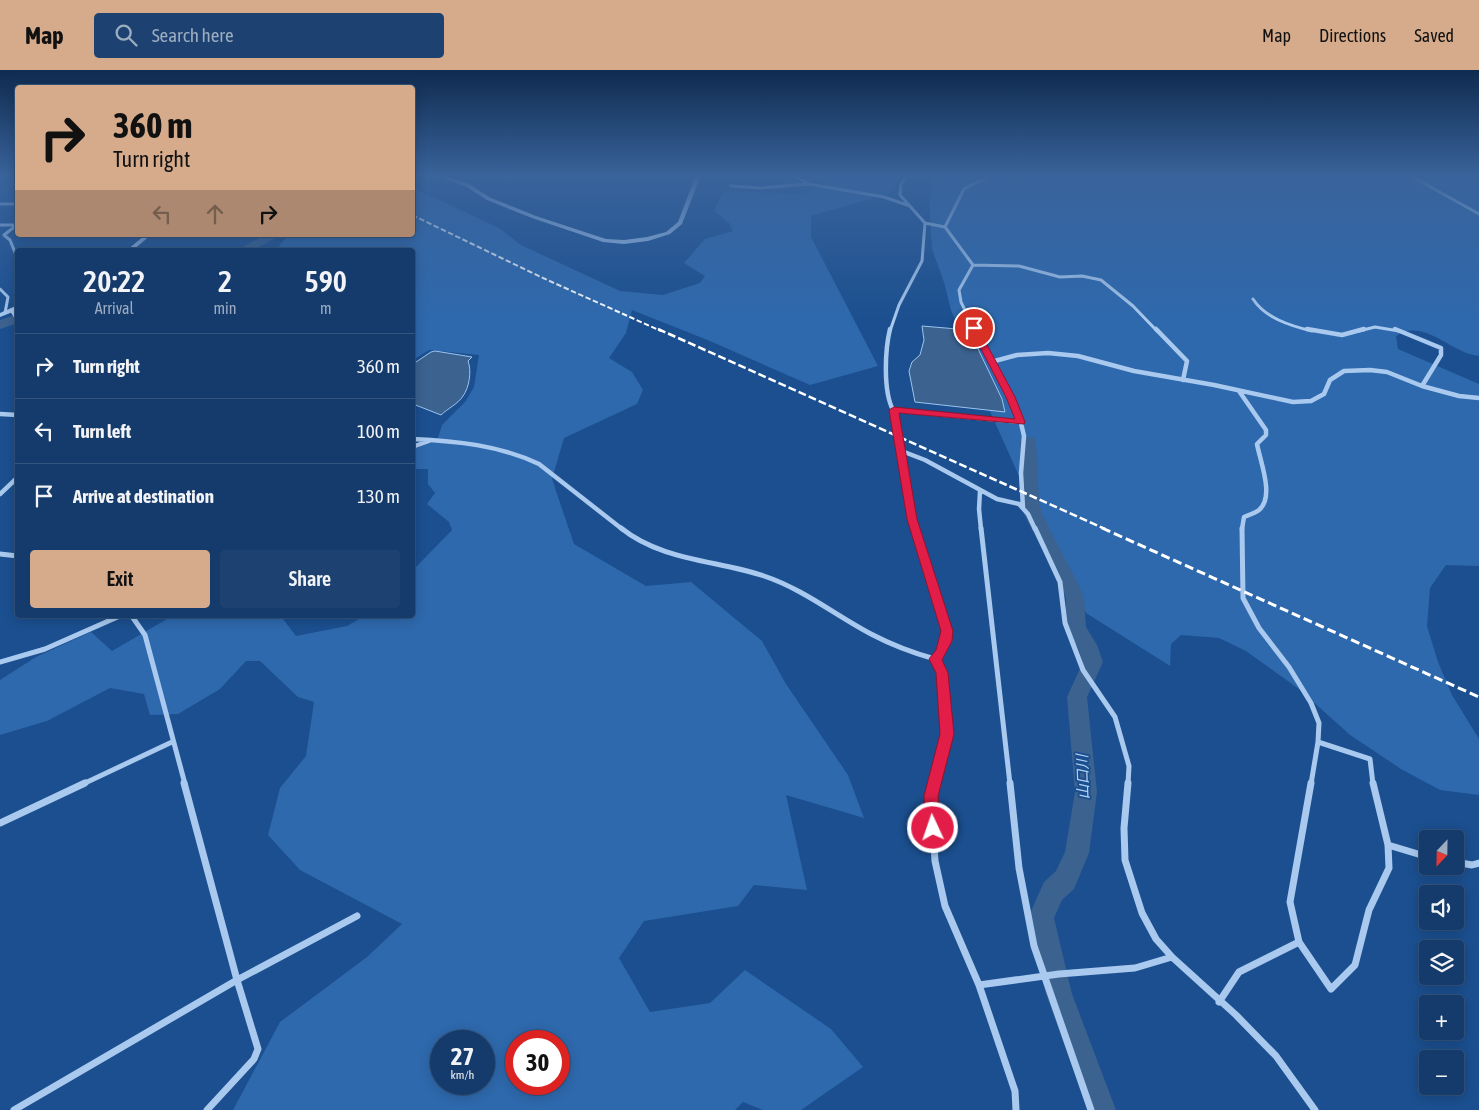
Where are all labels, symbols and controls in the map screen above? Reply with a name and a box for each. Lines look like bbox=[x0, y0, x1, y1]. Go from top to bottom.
search box bbox=[94, 13, 444, 58]
icon: search bbox=[112, 21, 140, 49]
text: Map bbox=[25, 22, 64, 49]
text: Search here bbox=[152, 24, 234, 46]
text: Map bbox=[1262, 25, 1291, 46]
text: Directions bbox=[1319, 25, 1386, 46]
text: Saved bbox=[1414, 25, 1454, 46]
icon: right bbox=[30, 105, 95, 170]
text: 360 m bbox=[113, 105, 192, 145]
text: Turn right bbox=[113, 146, 190, 172]
icon: left bbox=[148, 200, 176, 228]
icon: ahead bbox=[201, 200, 229, 228]
icon: right bbox=[254, 200, 282, 228]
text: 20:22 bbox=[83, 264, 145, 298]
text: 2 bbox=[218, 264, 232, 298]
text: 590 bbox=[305, 264, 347, 298]
text: Arrival bbox=[95, 299, 134, 317]
text: min bbox=[214, 299, 237, 317]
text: m bbox=[320, 299, 332, 317]
pin bbox=[953, 307, 995, 349]
icon: arrive bbox=[960, 314, 988, 342]
icon: right bbox=[30, 352, 58, 380]
text: Turn right bbox=[73, 355, 140, 377]
text: 360 m bbox=[357, 355, 400, 377]
icon: left bbox=[30, 417, 58, 445]
text: Turn left bbox=[73, 420, 131, 442]
text: 100 m bbox=[357, 420, 400, 442]
icon: arrive bbox=[30, 482, 58, 510]
text: Arrive at destination bbox=[73, 485, 214, 507]
text: 130 m bbox=[357, 485, 400, 507]
button: Exit bbox=[30, 550, 210, 608]
button: Share bbox=[220, 550, 400, 608]
water label: 山口川 bbox=[1073, 752, 1092, 800]
position arrow bbox=[906, 801, 958, 853]
north arrow bbox=[1419, 830, 1464, 875]
map controls bbox=[1419, 830, 1464, 1095]
button: sound bbox=[1419, 885, 1464, 930]
button: layers bbox=[1419, 940, 1464, 985]
button: + bbox=[1419, 995, 1464, 1040]
speed limit sign: 30 bbox=[505, 1030, 570, 1095]
text: 27 bbox=[451, 1042, 474, 1070]
button: − bbox=[1419, 1050, 1464, 1095]
text: km/h bbox=[451, 1068, 474, 1082]

